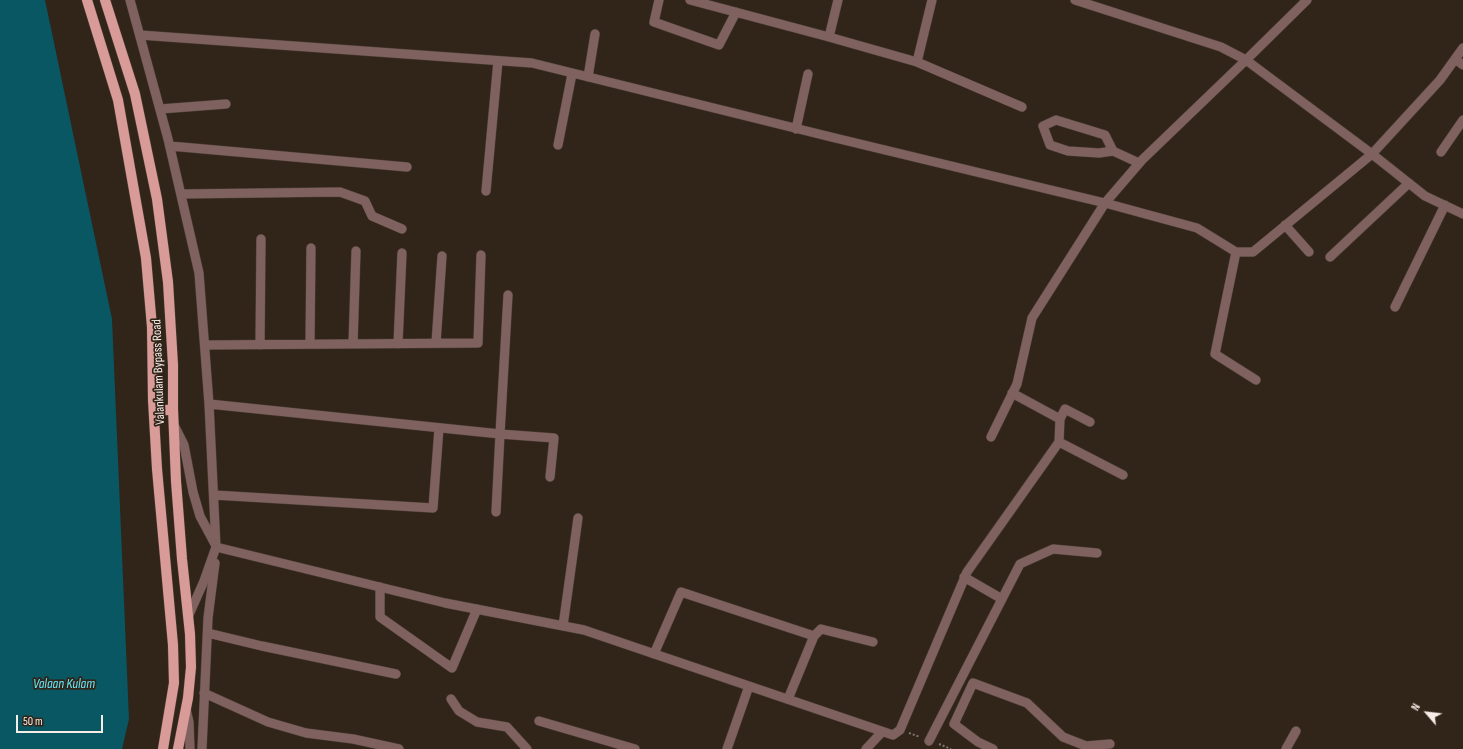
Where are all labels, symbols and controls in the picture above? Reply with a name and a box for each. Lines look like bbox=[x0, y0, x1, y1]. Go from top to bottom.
street label: Valankulam Bypass Road bbox=[149, 319, 169, 425]
water label: Valaan Kulam bbox=[33, 676, 95, 692]
north arrow bbox=[1407, 693, 1447, 733]
text: N bbox=[1409, 701, 1423, 713]
scale bar bbox=[18, 707, 105, 733]
text: 50 m bbox=[23, 714, 43, 729]

